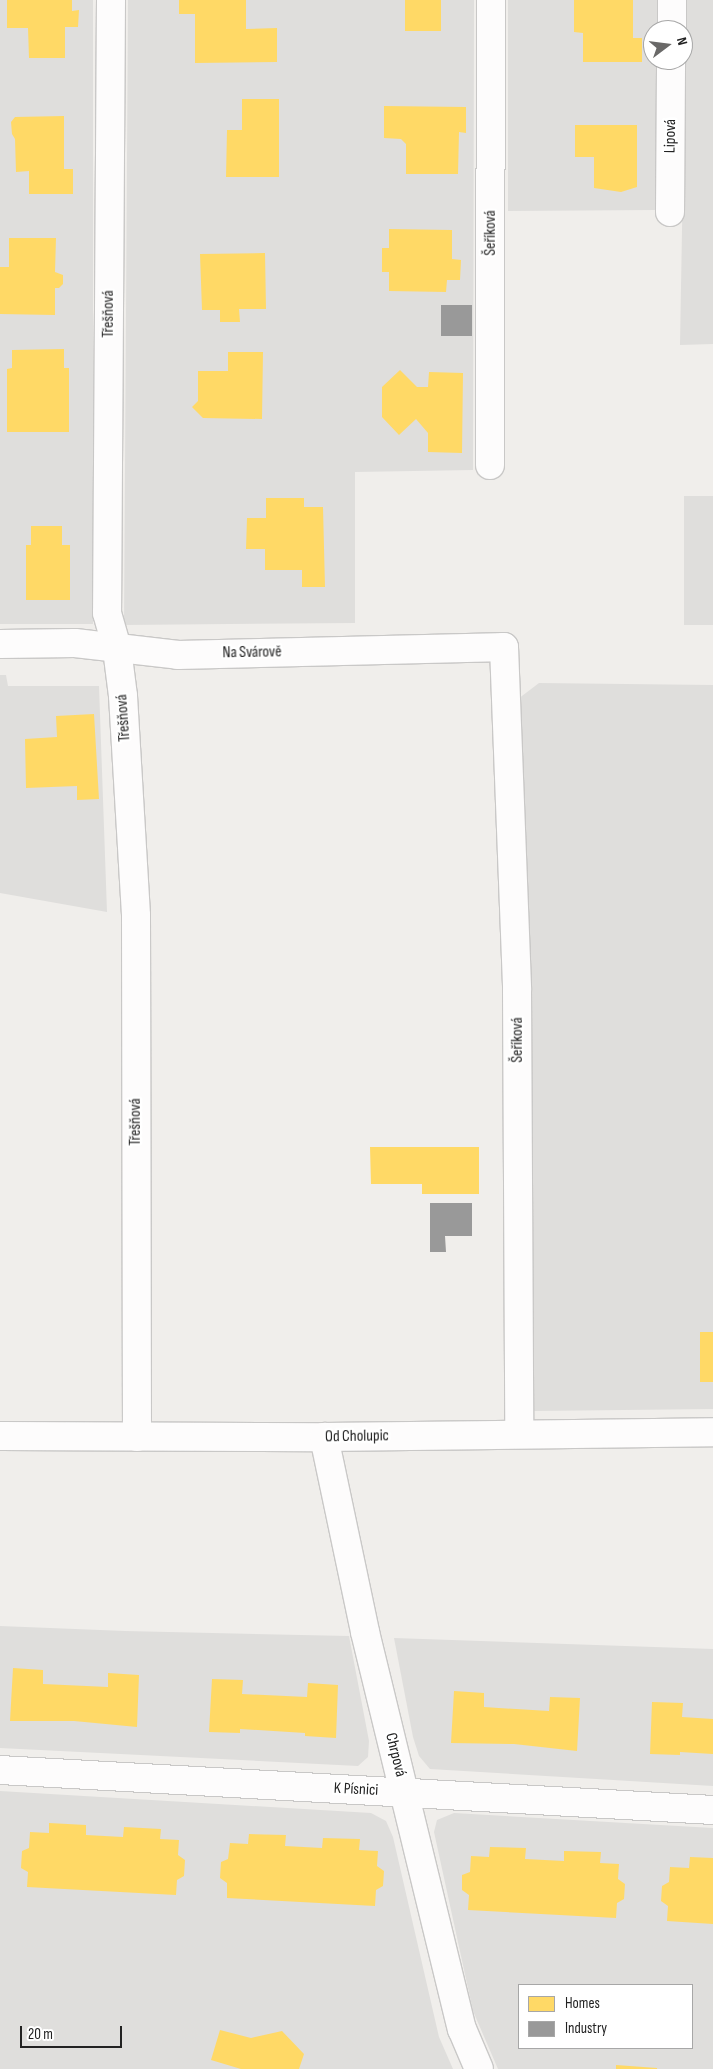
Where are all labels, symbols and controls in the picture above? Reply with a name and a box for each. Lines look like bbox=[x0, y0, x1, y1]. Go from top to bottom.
north arrow bbox=[643, 20, 693, 70]
text: N bbox=[673, 35, 691, 47]
street label: Lipová bbox=[661, 119, 681, 153]
street label: Šeříková bbox=[481, 210, 501, 256]
street label: Třešňová bbox=[99, 290, 119, 338]
street label: Na Svárově bbox=[222, 643, 282, 663]
street label: Třešňová bbox=[113, 694, 135, 742]
street label: Šeříková bbox=[508, 1017, 528, 1063]
street label: Třešňová bbox=[126, 1098, 146, 1146]
street label: Od Cholupic bbox=[325, 1427, 389, 1447]
street label: Chrpová bbox=[380, 1731, 410, 1779]
street label: K Písnici bbox=[333, 1779, 379, 1801]
legend bbox=[518, 1984, 693, 2049]
text: Homes bbox=[565, 1994, 600, 2013]
scale bar bbox=[22, 2016, 125, 2048]
text: Industry bbox=[565, 2019, 607, 2038]
text: 20 m bbox=[28, 2025, 53, 2044]

